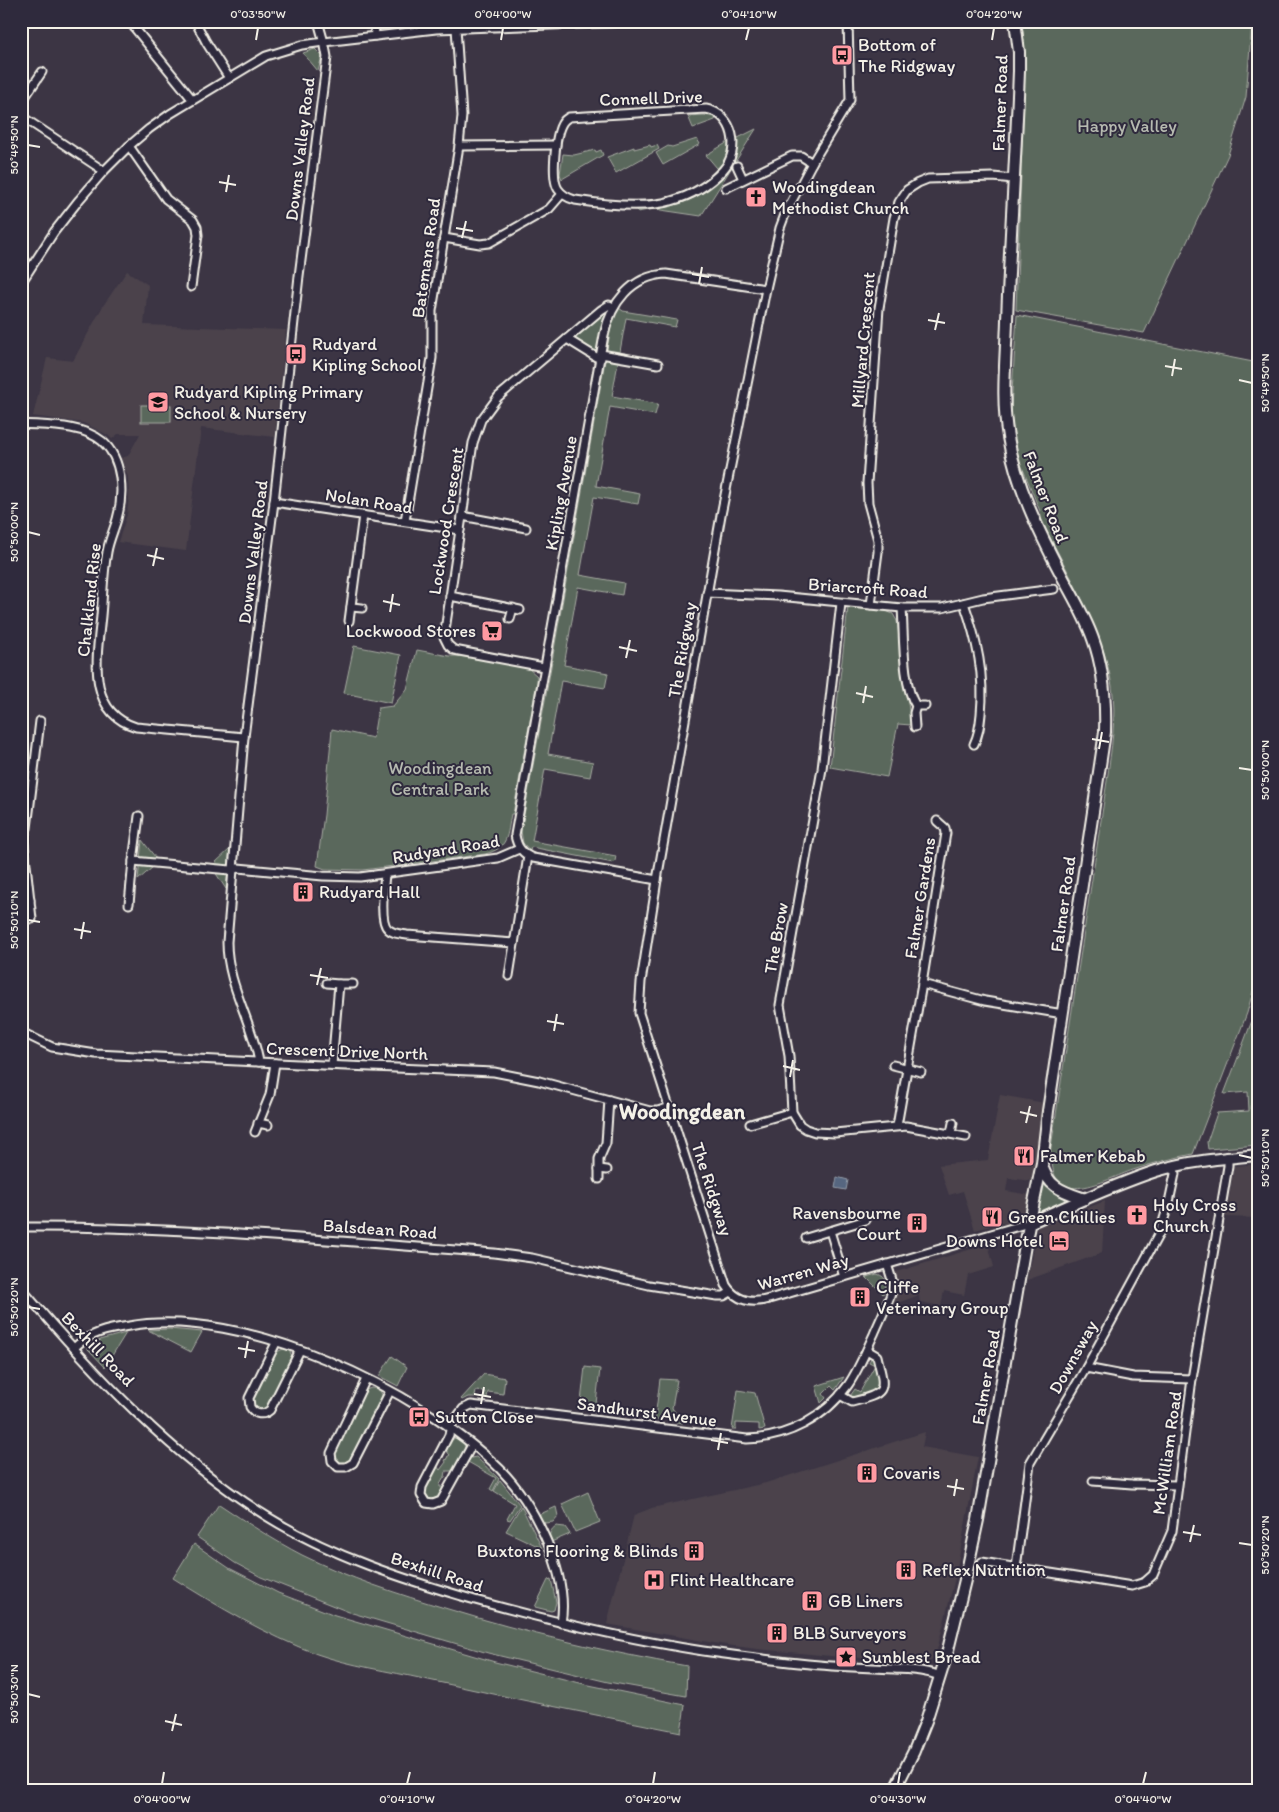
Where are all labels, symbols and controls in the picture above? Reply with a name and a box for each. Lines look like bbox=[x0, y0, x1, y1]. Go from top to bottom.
text: 0°03'50"W bbox=[230, 7, 286, 21]
text: 0°04'00"W bbox=[474, 7, 532, 21]
text: 0°04'10"W bbox=[721, 7, 777, 21]
text: 0°04'20"W bbox=[966, 7, 1022, 21]
place label: Bottom of The Ridgway bbox=[858, 34, 956, 77]
bus stop icon: Bottom of The Ridgway bbox=[830, 43, 854, 67]
street label: Falmer Road bbox=[987, 54, 1013, 152]
street label: Downs Valley Road bbox=[280, 76, 320, 222]
street label: Connell Drive bbox=[599, 85, 703, 111]
text: 50°49'50"N bbox=[7, 115, 21, 175]
park label: Happy Valley bbox=[1077, 115, 1177, 137]
place label: Woodingdean Methodist Church bbox=[772, 176, 909, 219]
church icon: Woodingdean Methodist Church bbox=[744, 185, 768, 209]
street label: Batemans Road bbox=[407, 196, 445, 319]
street label: Millyard Crescent bbox=[846, 271, 880, 409]
place label: Rudyard Kipling School bbox=[312, 333, 422, 376]
bus stop icon: Rudyard Kipling School bbox=[284, 342, 308, 366]
text: 50°49'50"N bbox=[1258, 353, 1272, 413]
place label: Rudyard Kipling Primary School & Nursery bbox=[174, 381, 364, 424]
school or university icon: Rudyard Kipling Primary School & Nursery bbox=[146, 390, 170, 414]
street label: Kipling Avenue bbox=[540, 434, 582, 552]
street label: Lockwood Crescent bbox=[423, 446, 469, 596]
street label: Falmer Road bbox=[1018, 448, 1074, 546]
street label: Downs Valley Road bbox=[233, 479, 273, 625]
street label: Nolan Road bbox=[324, 483, 415, 519]
text: 50°50'00"N bbox=[7, 502, 21, 562]
street label: Chalkland Rise bbox=[72, 542, 106, 658]
street label: Briarcroft Road bbox=[807, 573, 929, 603]
street label: The Ridgway bbox=[663, 600, 701, 700]
supermarket icon: Lockwood Stores bbox=[480, 619, 504, 643]
place label: Lockwood Stores bbox=[346, 620, 476, 642]
text: 50°50'00"N bbox=[1258, 740, 1272, 800]
park label: Woodingdean Central Park bbox=[388, 757, 492, 800]
street label: Rudyard Road bbox=[391, 830, 502, 868]
street label: Falmer Gardens bbox=[900, 836, 940, 960]
street label: Falmer Road bbox=[1045, 855, 1081, 953]
building icon: Rudyard Hall bbox=[291, 880, 315, 904]
place label: Rudyard Hall bbox=[319, 881, 420, 903]
text: 50°50'10"N bbox=[7, 891, 21, 949]
street label: The Brow bbox=[759, 901, 793, 975]
street label: Crescent Drive North bbox=[266, 1037, 429, 1065]
district label: Woodingdean bbox=[619, 1098, 745, 1125]
text: 50°50'10"N bbox=[1258, 1129, 1272, 1187]
street label: The Ridgway bbox=[687, 1139, 738, 1239]
restaurant icon: Falmer Kebab bbox=[1012, 1144, 1036, 1168]
place label: Falmer Kebab bbox=[1040, 1145, 1146, 1167]
place label: Holy Cross Church bbox=[1153, 1194, 1236, 1237]
place label: Ravensbourne Court bbox=[792, 1202, 901, 1245]
church icon: Holy Cross Church bbox=[1125, 1203, 1149, 1227]
restaurant icon: Green Chillies bbox=[980, 1205, 1004, 1229]
place label: Green Chillies bbox=[1008, 1206, 1116, 1228]
building icon: Ravensbourne Court bbox=[905, 1211, 929, 1235]
street label: Balsdean Road bbox=[322, 1214, 438, 1244]
hotel icon: Downs Hotel bbox=[1047, 1229, 1071, 1253]
place label: Downs Hotel bbox=[946, 1230, 1043, 1252]
street label: Warren Way bbox=[755, 1248, 852, 1296]
place label: Cliffe Veterinary Group bbox=[876, 1276, 1009, 1319]
text: 50°50'20"N bbox=[7, 1277, 21, 1337]
building icon: Cliffe Veterinary Group bbox=[848, 1285, 872, 1309]
street label: Bexhill Road bbox=[57, 1307, 140, 1392]
street label: Downsway bbox=[1044, 1316, 1102, 1398]
street label: Falmer Road bbox=[967, 1327, 1005, 1427]
street label: McWilliam Road bbox=[1147, 1390, 1187, 1516]
street label: Sandhurst Avenue bbox=[576, 1392, 718, 1432]
bus stop icon: Sutton Close bbox=[407, 1405, 431, 1429]
place label: Sutton Close bbox=[435, 1406, 534, 1428]
building icon: Covaris bbox=[855, 1461, 879, 1485]
place label: Covaris bbox=[883, 1462, 940, 1484]
text: 50°50'20"N bbox=[1258, 1515, 1272, 1575]
building icon: Buxtons Flooring & Blinds bbox=[682, 1539, 706, 1563]
place label: Buxtons Flooring & Blinds bbox=[477, 1540, 678, 1562]
street label: Bexhill Road bbox=[388, 1547, 486, 1597]
building icon: Reflex Nutrition bbox=[894, 1558, 918, 1582]
place label: Reflex Nutrition bbox=[922, 1559, 1046, 1581]
hospital icon: Flint Healthcare bbox=[642, 1568, 666, 1592]
place label: Flint Healthcare bbox=[670, 1569, 794, 1591]
building icon: GB Liners bbox=[800, 1589, 824, 1613]
place label: GB Liners bbox=[828, 1590, 903, 1612]
building icon: BLB Surveyors bbox=[765, 1621, 789, 1645]
place label: BLB Surveyors bbox=[793, 1622, 906, 1644]
place icon: Sunblest Bread bbox=[834, 1645, 858, 1669]
place label: Sunblest Bread bbox=[862, 1646, 981, 1668]
text: 50°50'30"N bbox=[7, 1664, 21, 1724]
text: 0°04'00"W bbox=[133, 1792, 191, 1806]
text: 0°04'10"W bbox=[379, 1792, 435, 1806]
text: 0°04'20"W bbox=[625, 1792, 681, 1806]
text: 0°04'30"W bbox=[870, 1792, 926, 1806]
text: 0°04'40"W bbox=[1114, 1792, 1172, 1806]

